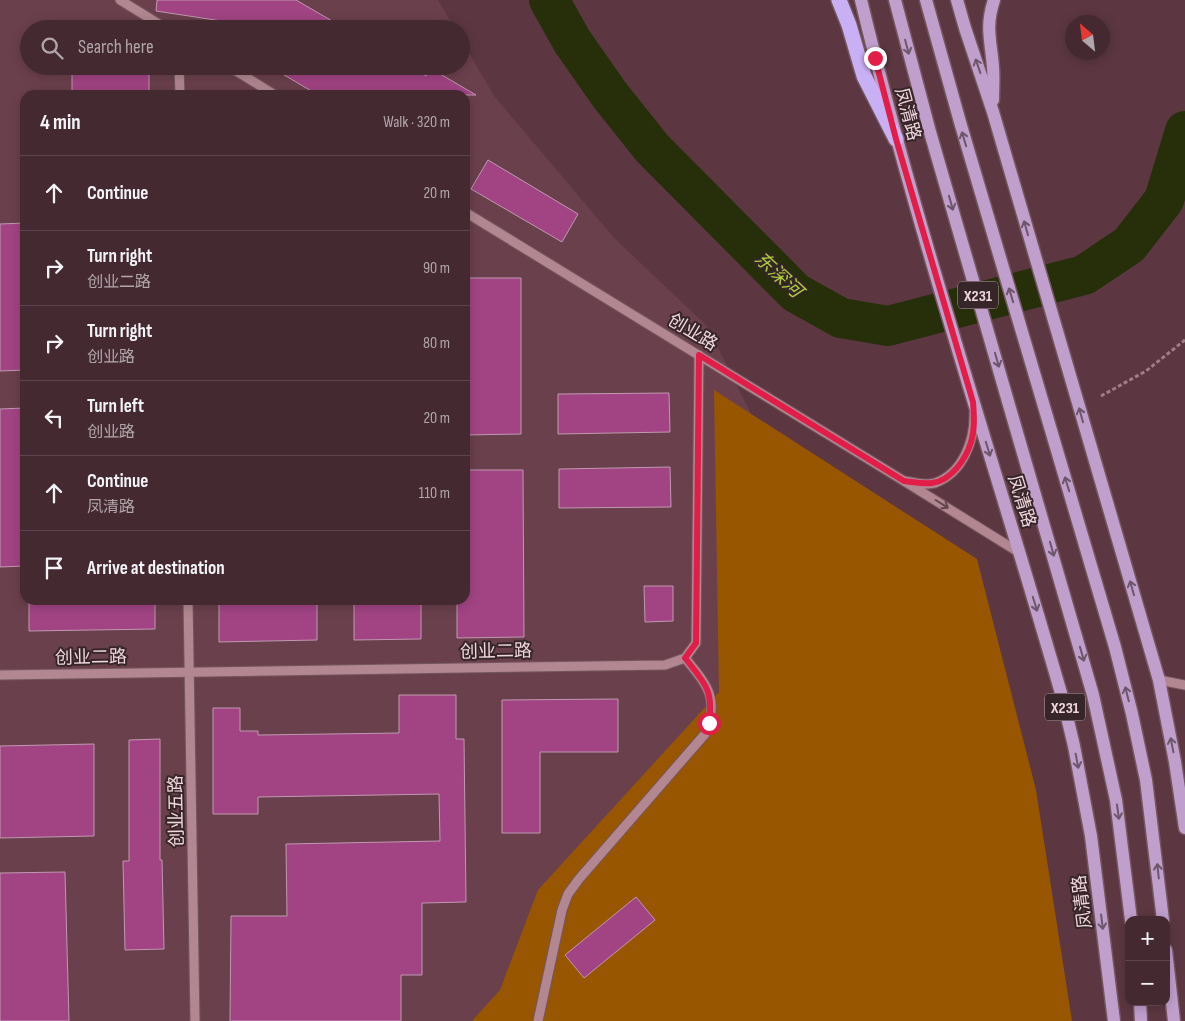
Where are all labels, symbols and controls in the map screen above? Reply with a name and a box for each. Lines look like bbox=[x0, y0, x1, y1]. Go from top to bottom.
north arrow bbox=[1065, 15, 1110, 60]
search box bbox=[20, 20, 470, 75]
icon: search bbox=[38, 34, 66, 62]
text: Search here bbox=[78, 36, 154, 59]
one-way arrow bbox=[903, 39, 913, 55]
route end bbox=[864, 47, 887, 70]
one-way arrow bbox=[972, 58, 982, 74]
street label: 凤清路 bbox=[890, 85, 925, 143]
text: 4 min bbox=[40, 110, 81, 135]
text: Walk · 320 m bbox=[383, 113, 450, 132]
one-way arrow bbox=[959, 131, 969, 147]
icon: ahead bbox=[40, 179, 68, 207]
text: Continue bbox=[87, 182, 148, 205]
text: 20 m bbox=[423, 184, 450, 203]
one-way arrow bbox=[947, 195, 957, 211]
one-way arrow bbox=[1021, 220, 1031, 236]
text: Turn right bbox=[87, 245, 152, 268]
water label: 东深河 bbox=[749, 247, 810, 306]
icon: right bbox=[40, 254, 68, 282]
text: 90 m bbox=[423, 259, 450, 278]
text: 创业二路 bbox=[87, 273, 151, 292]
road number: X231 bbox=[958, 282, 998, 308]
one-way arrow bbox=[1005, 287, 1015, 303]
street label: 创业路 bbox=[664, 310, 721, 355]
text: Turn right bbox=[87, 320, 152, 343]
icon: right bbox=[40, 329, 68, 357]
text: 80 m bbox=[423, 334, 450, 353]
text: 创业路 bbox=[87, 348, 135, 367]
one-way arrow bbox=[992, 351, 1002, 367]
text: Turn left bbox=[87, 395, 144, 418]
icon: left bbox=[40, 404, 68, 432]
one-way arrow bbox=[1075, 408, 1085, 424]
text: 20 m bbox=[423, 409, 450, 428]
text: 创业路 bbox=[87, 423, 135, 442]
one-way arrow bbox=[983, 441, 993, 457]
text: Continue bbox=[87, 470, 148, 493]
street label: 凤清路 bbox=[1004, 472, 1039, 530]
one-way arrow bbox=[1062, 477, 1072, 493]
icon: ahead bbox=[40, 479, 68, 507]
text: 110 m bbox=[419, 484, 450, 503]
text: 凤清路 bbox=[87, 498, 135, 517]
one-way arrow bbox=[934, 499, 948, 509]
one-way arrow bbox=[1048, 541, 1058, 557]
icon: arrive bbox=[40, 554, 68, 582]
text: Arrive at destination bbox=[87, 557, 225, 580]
one-way arrow bbox=[1126, 580, 1136, 596]
one-way arrow bbox=[1031, 596, 1041, 612]
street label: 创业二路 bbox=[460, 640, 532, 663]
one-way arrow bbox=[1077, 645, 1087, 661]
street label: 创业二路 bbox=[55, 646, 127, 669]
one-way arrow bbox=[1122, 687, 1131, 703]
road number: X231 bbox=[1045, 694, 1085, 720]
route start bbox=[698, 712, 721, 735]
one-way arrow bbox=[1167, 738, 1176, 754]
one-way arrow bbox=[1073, 753, 1083, 769]
street label: 创业五路 bbox=[165, 775, 188, 847]
one-way arrow bbox=[1113, 804, 1123, 820]
one-way arrow bbox=[1153, 864, 1163, 880]
street label: 凤清路 bbox=[1069, 874, 1096, 930]
one-way arrow bbox=[1097, 913, 1107, 929]
map controls bbox=[1125, 916, 1170, 1006]
button: + bbox=[1125, 916, 1170, 961]
button: − bbox=[1125, 961, 1170, 1006]

